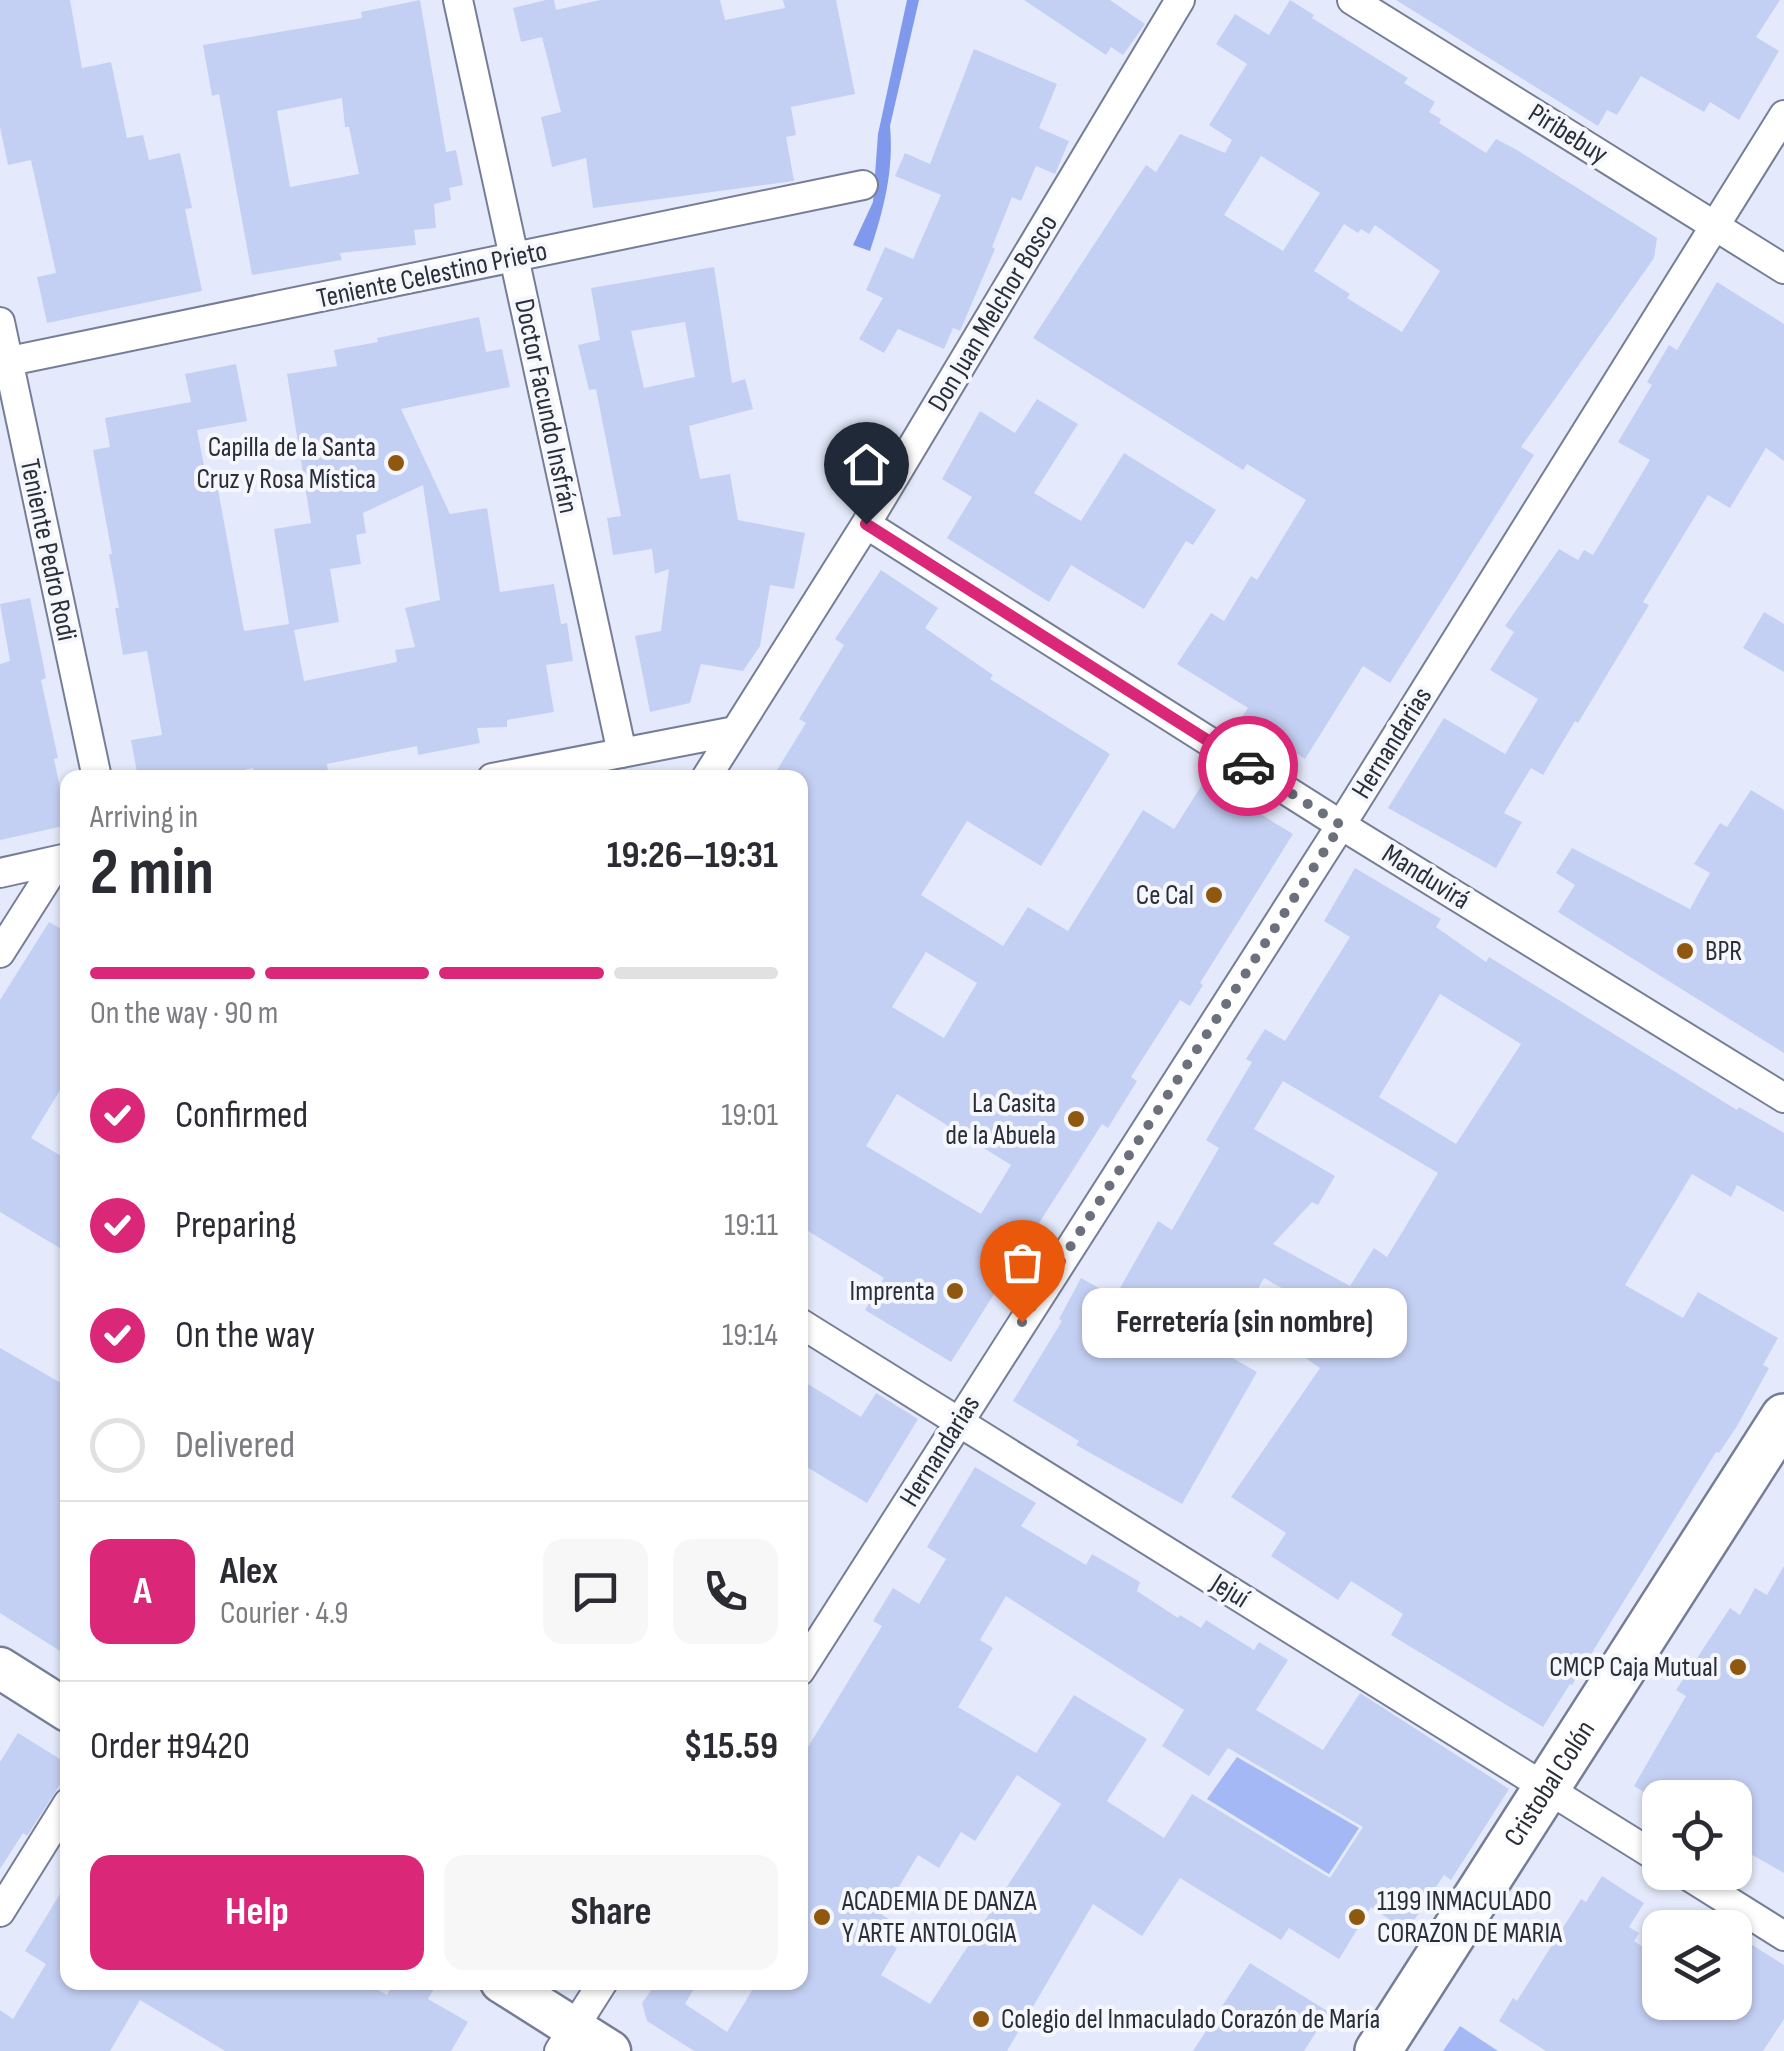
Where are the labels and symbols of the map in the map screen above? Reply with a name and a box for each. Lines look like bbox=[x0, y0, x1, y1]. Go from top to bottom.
street label: Piribebuy bbox=[1522, 97, 1614, 171]
street label: Don Juan Melchor Bosco bbox=[921, 209, 1065, 417]
street label: Teniente Celestino Prieto bbox=[314, 234, 550, 316]
street label: Doctor Facundo Insfrán bbox=[507, 296, 585, 516]
pin bbox=[824, 422, 909, 525]
place label: Capilla de la Santa Cruz y Rosa Mística bbox=[196, 431, 376, 496]
marker: Capilla de la Santa Cruz y Rosa Mística bbox=[385, 452, 407, 474]
street label: Teniente Pedro Rodi bbox=[13, 456, 83, 644]
street label: Hernandarias bbox=[1345, 681, 1439, 805]
courier bbox=[1198, 716, 1298, 816]
street label: Manduvirá bbox=[1376, 837, 1476, 917]
place label: Ce Cal bbox=[1136, 879, 1194, 912]
marker: Ce Cal bbox=[1203, 884, 1225, 906]
place label: BPR bbox=[1705, 935, 1742, 968]
marker: BPR bbox=[1674, 940, 1696, 962]
place label: La Casita de la Abuela bbox=[945, 1087, 1056, 1152]
marker: La Casita de la Abuela bbox=[1065, 1108, 1087, 1130]
pin bbox=[980, 1220, 1065, 1323]
place label: Imprenta bbox=[850, 1275, 935, 1308]
marker: Imprenta bbox=[944, 1280, 966, 1302]
callout: Ferretería (sin nombre) bbox=[1082, 1287, 1407, 1357]
street label: Hernandarias bbox=[893, 1389, 987, 1513]
street label: Jejuí bbox=[1204, 1566, 1256, 1616]
place label: CMCP Caja Mutual bbox=[1549, 1651, 1718, 1684]
marker: CMCP Caja Mutual bbox=[1727, 1656, 1749, 1678]
street label: Cristobal Colón bbox=[1497, 1714, 1602, 1852]
place label: ACADEMIA DE DANZA Y ARTE ANTOLOGIA bbox=[841, 1885, 1037, 1950]
place label: 1199 INMACULADO CORAZON DE MARIA bbox=[1377, 1885, 1563, 1950]
marker: ACADEMIA DE DANZA Y ARTE ANTOLOGIA bbox=[811, 1906, 833, 1928]
marker: 1199 INMACULADO CORAZON DE MARIA bbox=[1346, 1906, 1368, 1928]
place label: Colegio del Inmaculado Corazón de María bbox=[1001, 2003, 1380, 2036]
marker: Colegio del Inmaculado Corazón de María bbox=[970, 2008, 992, 2030]

